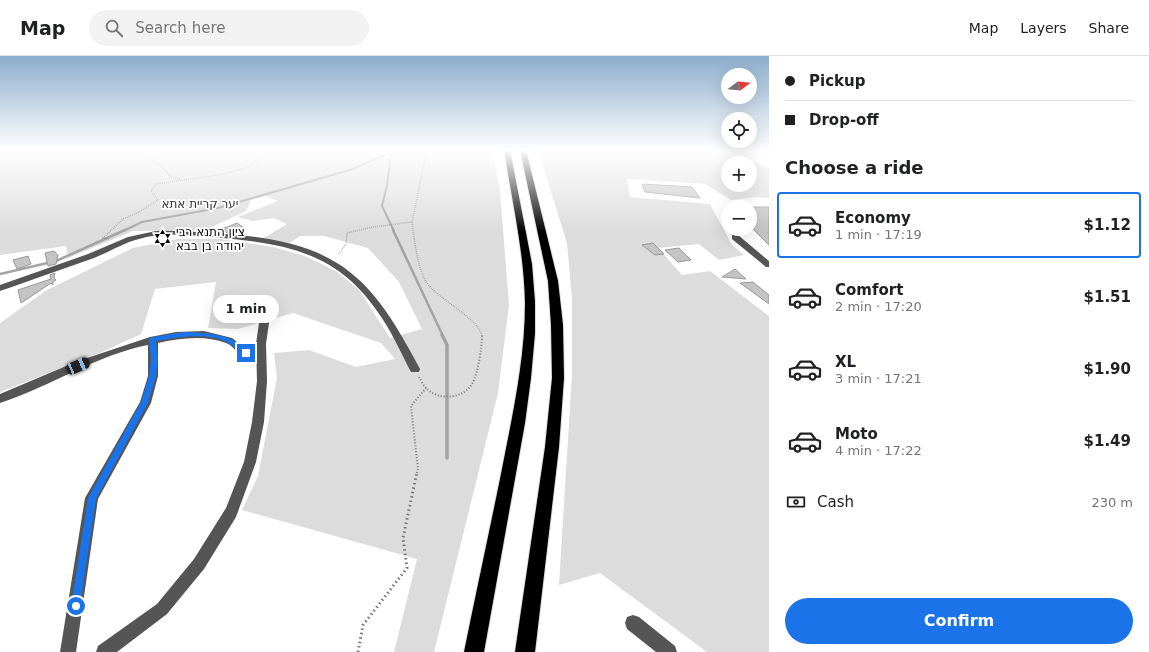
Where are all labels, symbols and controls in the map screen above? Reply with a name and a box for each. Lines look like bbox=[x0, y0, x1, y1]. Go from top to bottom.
search box bbox=[89, 10, 369, 46]
text: Map bbox=[20, 17, 65, 39]
icon: search bbox=[103, 17, 125, 39]
text: Search here bbox=[135, 19, 225, 37]
text: Map bbox=[969, 20, 998, 36]
text: Layers bbox=[1020, 20, 1067, 36]
text: Share bbox=[1089, 20, 1129, 36]
north arrow bbox=[721, 68, 757, 104]
map controls bbox=[721, 68, 757, 236]
text: Pickup bbox=[809, 72, 865, 90]
text: Drop-off bbox=[809, 111, 879, 129]
button: locate bbox=[721, 112, 757, 148]
button: + bbox=[721, 156, 757, 192]
text: Choose a ride bbox=[785, 157, 924, 178]
park label: יער קריית אתא bbox=[161, 197, 239, 211]
button: − bbox=[721, 200, 757, 236]
icon: car bbox=[787, 207, 823, 243]
text: Economy bbox=[835, 209, 911, 227]
text: $1.12 bbox=[1084, 216, 1131, 234]
place label: ציון התנא רבי יהודה בן בבא bbox=[176, 225, 245, 253]
text: 1 min · 17:19 bbox=[835, 227, 922, 242]
synagogue icon: ציון התנא רבי יהודה בן בבא bbox=[153, 229, 173, 249]
icon: car bbox=[787, 279, 823, 315]
text: Comfort bbox=[835, 281, 903, 299]
text: $1.51 bbox=[1084, 288, 1131, 306]
callout: 1 min bbox=[213, 295, 279, 323]
text: 2 min · 17:20 bbox=[835, 299, 922, 314]
text: 1 min bbox=[226, 301, 266, 316]
route end bbox=[237, 344, 255, 362]
icon: car bbox=[787, 351, 823, 387]
text: XL bbox=[835, 353, 856, 371]
car bbox=[65, 356, 91, 376]
text: $1.90 bbox=[1084, 360, 1131, 378]
text: 3 min · 17:21 bbox=[835, 371, 922, 386]
icon: car bbox=[787, 423, 823, 459]
text: Moto bbox=[835, 425, 878, 443]
text: $1.49 bbox=[1084, 432, 1131, 450]
text: 4 min · 17:22 bbox=[835, 443, 922, 458]
icon: cash bbox=[785, 491, 807, 513]
text: Cash bbox=[817, 493, 854, 511]
text: 230 m bbox=[1091, 495, 1133, 510]
route start bbox=[67, 597, 85, 615]
button: Confirm bbox=[785, 598, 1133, 644]

